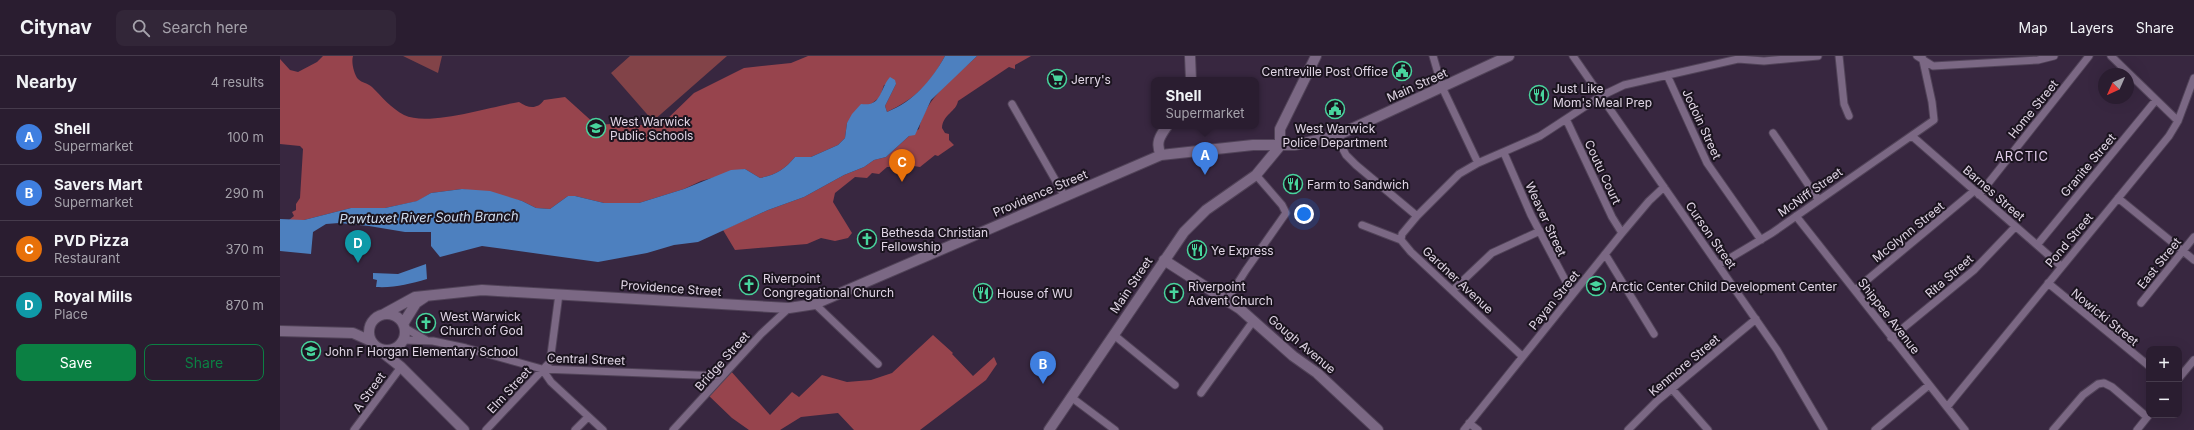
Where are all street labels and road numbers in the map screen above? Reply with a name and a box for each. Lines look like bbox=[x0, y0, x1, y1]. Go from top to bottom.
street label: Main Street bbox=[1384, 65, 1450, 105]
street label: Home Street bbox=[2005, 77, 2061, 141]
street label: Jodoin Street bbox=[1679, 86, 1725, 162]
street label: Granite Street bbox=[2057, 130, 2119, 200]
street label: Coutu Court bbox=[1582, 137, 1624, 207]
street label: Barnes Street bbox=[1960, 162, 2028, 224]
street label: McNiff Street bbox=[1775, 164, 1845, 220]
street label: Providence Street bbox=[991, 166, 1090, 220]
street label: Weaver Street bbox=[1522, 180, 1570, 259]
street label: Curson Street bbox=[1682, 199, 1740, 271]
street label: McGlynn Street bbox=[1869, 199, 1947, 265]
street label: Pond Street bbox=[2042, 210, 2096, 270]
street label: East Street bbox=[2134, 234, 2184, 292]
street label: Gardner Avenue bbox=[1419, 243, 1497, 317]
street label: Rita Street bbox=[1922, 251, 1976, 301]
street label: Main Street bbox=[1107, 254, 1155, 316]
street label: Payan Street bbox=[1526, 267, 1583, 333]
street label: Shippee Avenue bbox=[1855, 275, 1923, 357]
street label: Providence Street bbox=[620, 277, 722, 299]
street label: Nowicki Street bbox=[2068, 285, 2142, 349]
street label: Gough Avenue bbox=[1265, 312, 1339, 376]
street label: Bridge Street bbox=[692, 328, 753, 394]
street label: Kenmore Street bbox=[1645, 331, 1723, 399]
street label: Central Street bbox=[547, 350, 625, 368]
street label: Elm Street bbox=[484, 364, 534, 416]
street label: A Street bbox=[350, 369, 388, 415]

